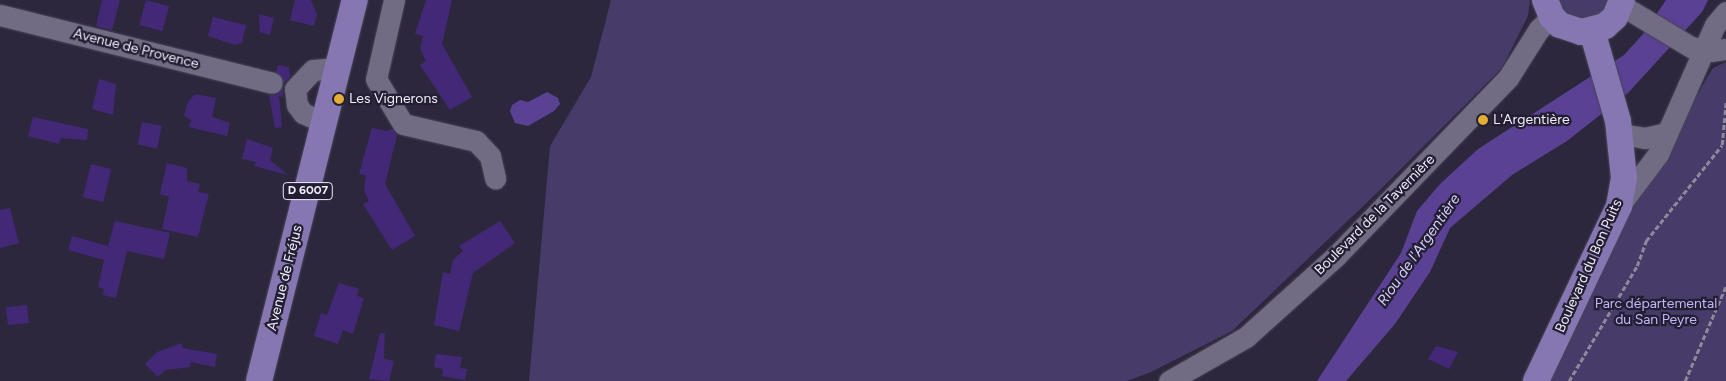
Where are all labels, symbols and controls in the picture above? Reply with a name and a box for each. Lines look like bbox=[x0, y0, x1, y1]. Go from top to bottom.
street label: Avenue de Provence bbox=[72, 25, 200, 73]
place label: Les Vignerons bbox=[349, 91, 438, 107]
marker: Les Vignerons bbox=[333, 93, 345, 105]
place label: L'Argentière bbox=[1493, 112, 1570, 128]
marker: L'Argentière bbox=[1477, 114, 1489, 126]
street label: Boulevard de la Tavernière bbox=[1311, 151, 1439, 279]
road number: D 6007 bbox=[282, 182, 334, 200]
water label: Riou de l'Argentière bbox=[1374, 191, 1464, 309]
street label: Boulevard du Bon Puits bbox=[1552, 197, 1626, 335]
street label: Avenue de Fréjus bbox=[264, 224, 306, 332]
park label: Parc départemental du San Peyre bbox=[1595, 296, 1717, 328]

